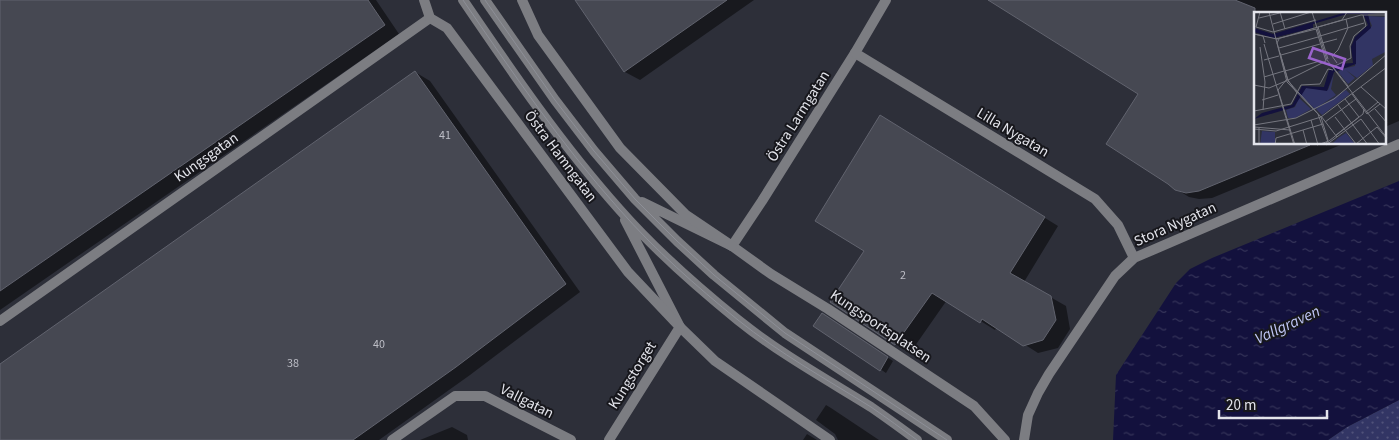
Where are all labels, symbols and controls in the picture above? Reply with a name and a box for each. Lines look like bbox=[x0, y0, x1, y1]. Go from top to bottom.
inset map bbox=[1254, 12, 1386, 145]
street label: Östra Larmgatan bbox=[762, 67, 835, 166]
street label: Lilla Nygatan bbox=[973, 103, 1053, 162]
street label: Östra Hamngatan bbox=[519, 106, 602, 206]
house number: 41 bbox=[439, 127, 451, 144]
street label: Kungsgatan bbox=[170, 128, 243, 187]
street label: Stora Nygatan bbox=[1131, 197, 1220, 252]
house number: 2 bbox=[900, 267, 906, 284]
street label: Kungsportsplatsen bbox=[826, 285, 935, 368]
water label: Vallgraven bbox=[1251, 300, 1324, 350]
house number: 40 bbox=[373, 336, 385, 353]
street label: Kungstorget bbox=[603, 337, 662, 413]
house number: 38 bbox=[287, 355, 299, 372]
street label: Vallgatan bbox=[496, 379, 557, 424]
scale bar bbox=[1219, 388, 1326, 420]
text: 20 m bbox=[1226, 395, 1256, 416]

